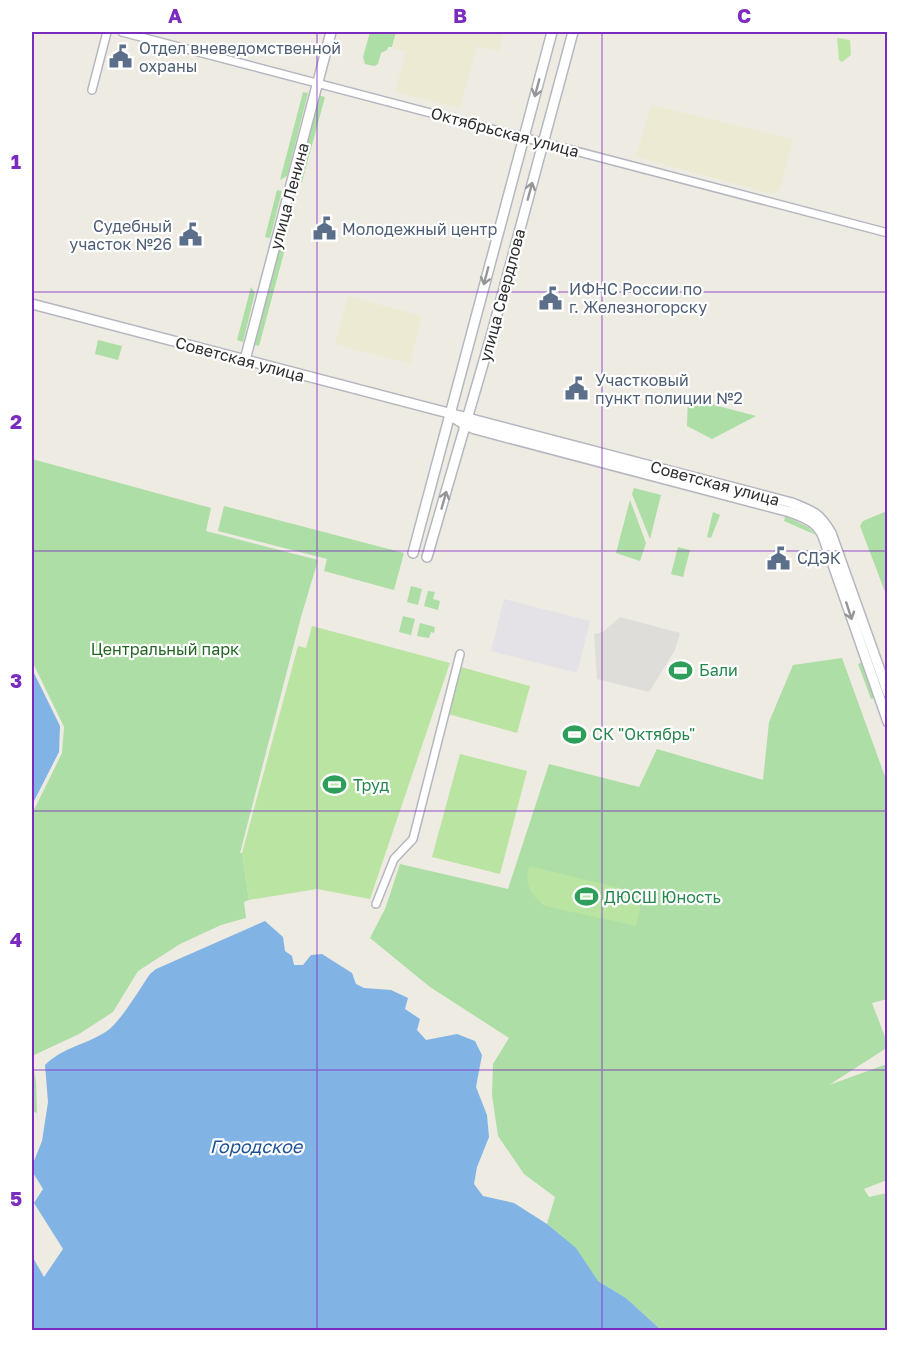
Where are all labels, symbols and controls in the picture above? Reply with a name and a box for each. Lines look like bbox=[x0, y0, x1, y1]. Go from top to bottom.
text: A bbox=[168, 3, 182, 27]
text: B bbox=[453, 3, 467, 27]
text: C bbox=[737, 3, 751, 27]
place label: Отдел вневедомственной охраны bbox=[139, 38, 341, 76]
public building icon: Отдел вневедомственной охраны bbox=[108, 44, 134, 70]
one-way arrow bbox=[530, 78, 542, 97]
street label: Октябрьская улица bbox=[429, 103, 581, 161]
street label: улица Ленина bbox=[265, 140, 313, 252]
text: 1 bbox=[11, 149, 21, 173]
one-way arrow bbox=[525, 182, 537, 201]
place label: Судебный участок №26 bbox=[69, 216, 172, 254]
public building icon: Молодежный центр bbox=[311, 216, 337, 242]
place label: Молодежный центр bbox=[342, 219, 497, 239]
public building icon: Судебный участок №26 bbox=[177, 222, 203, 248]
street label: улица Свердлова bbox=[475, 226, 529, 364]
one-way arrow bbox=[480, 266, 491, 285]
place label: ИФНС России по г. Железногорску bbox=[569, 279, 707, 317]
public building icon: ИФНС России по г. Железногорску bbox=[538, 285, 564, 311]
street label: Советская улица bbox=[173, 332, 307, 386]
place label: Участковый пункт полиции №2 bbox=[595, 370, 743, 408]
public building icon: Участковый пункт полиции №2 bbox=[564, 376, 590, 402]
text: 2 bbox=[10, 409, 22, 433]
street label: Советская улица bbox=[648, 456, 782, 510]
one-way arrow bbox=[439, 491, 450, 510]
public building icon: СДЭК bbox=[766, 545, 792, 571]
place label: СДЭК bbox=[797, 548, 841, 568]
one-way arrow bbox=[844, 601, 855, 620]
park label: Центральный парк bbox=[91, 639, 239, 659]
sports icon: Бали bbox=[668, 657, 694, 683]
place label: Бали bbox=[699, 660, 738, 680]
text: 3 bbox=[10, 668, 22, 692]
sports icon: СК "Октябрь" bbox=[561, 721, 587, 747]
place label: СК "Октябрь" bbox=[592, 724, 695, 744]
sports icon: Труд bbox=[322, 772, 348, 798]
place label: Труд bbox=[353, 775, 389, 795]
sports icon: ДЮСШ Юность bbox=[573, 884, 599, 910]
place label: ДЮСШ Юность bbox=[604, 887, 721, 907]
text: 4 bbox=[10, 927, 22, 951]
water label: Городское bbox=[210, 1135, 304, 1157]
text: 5 bbox=[10, 1186, 22, 1210]

